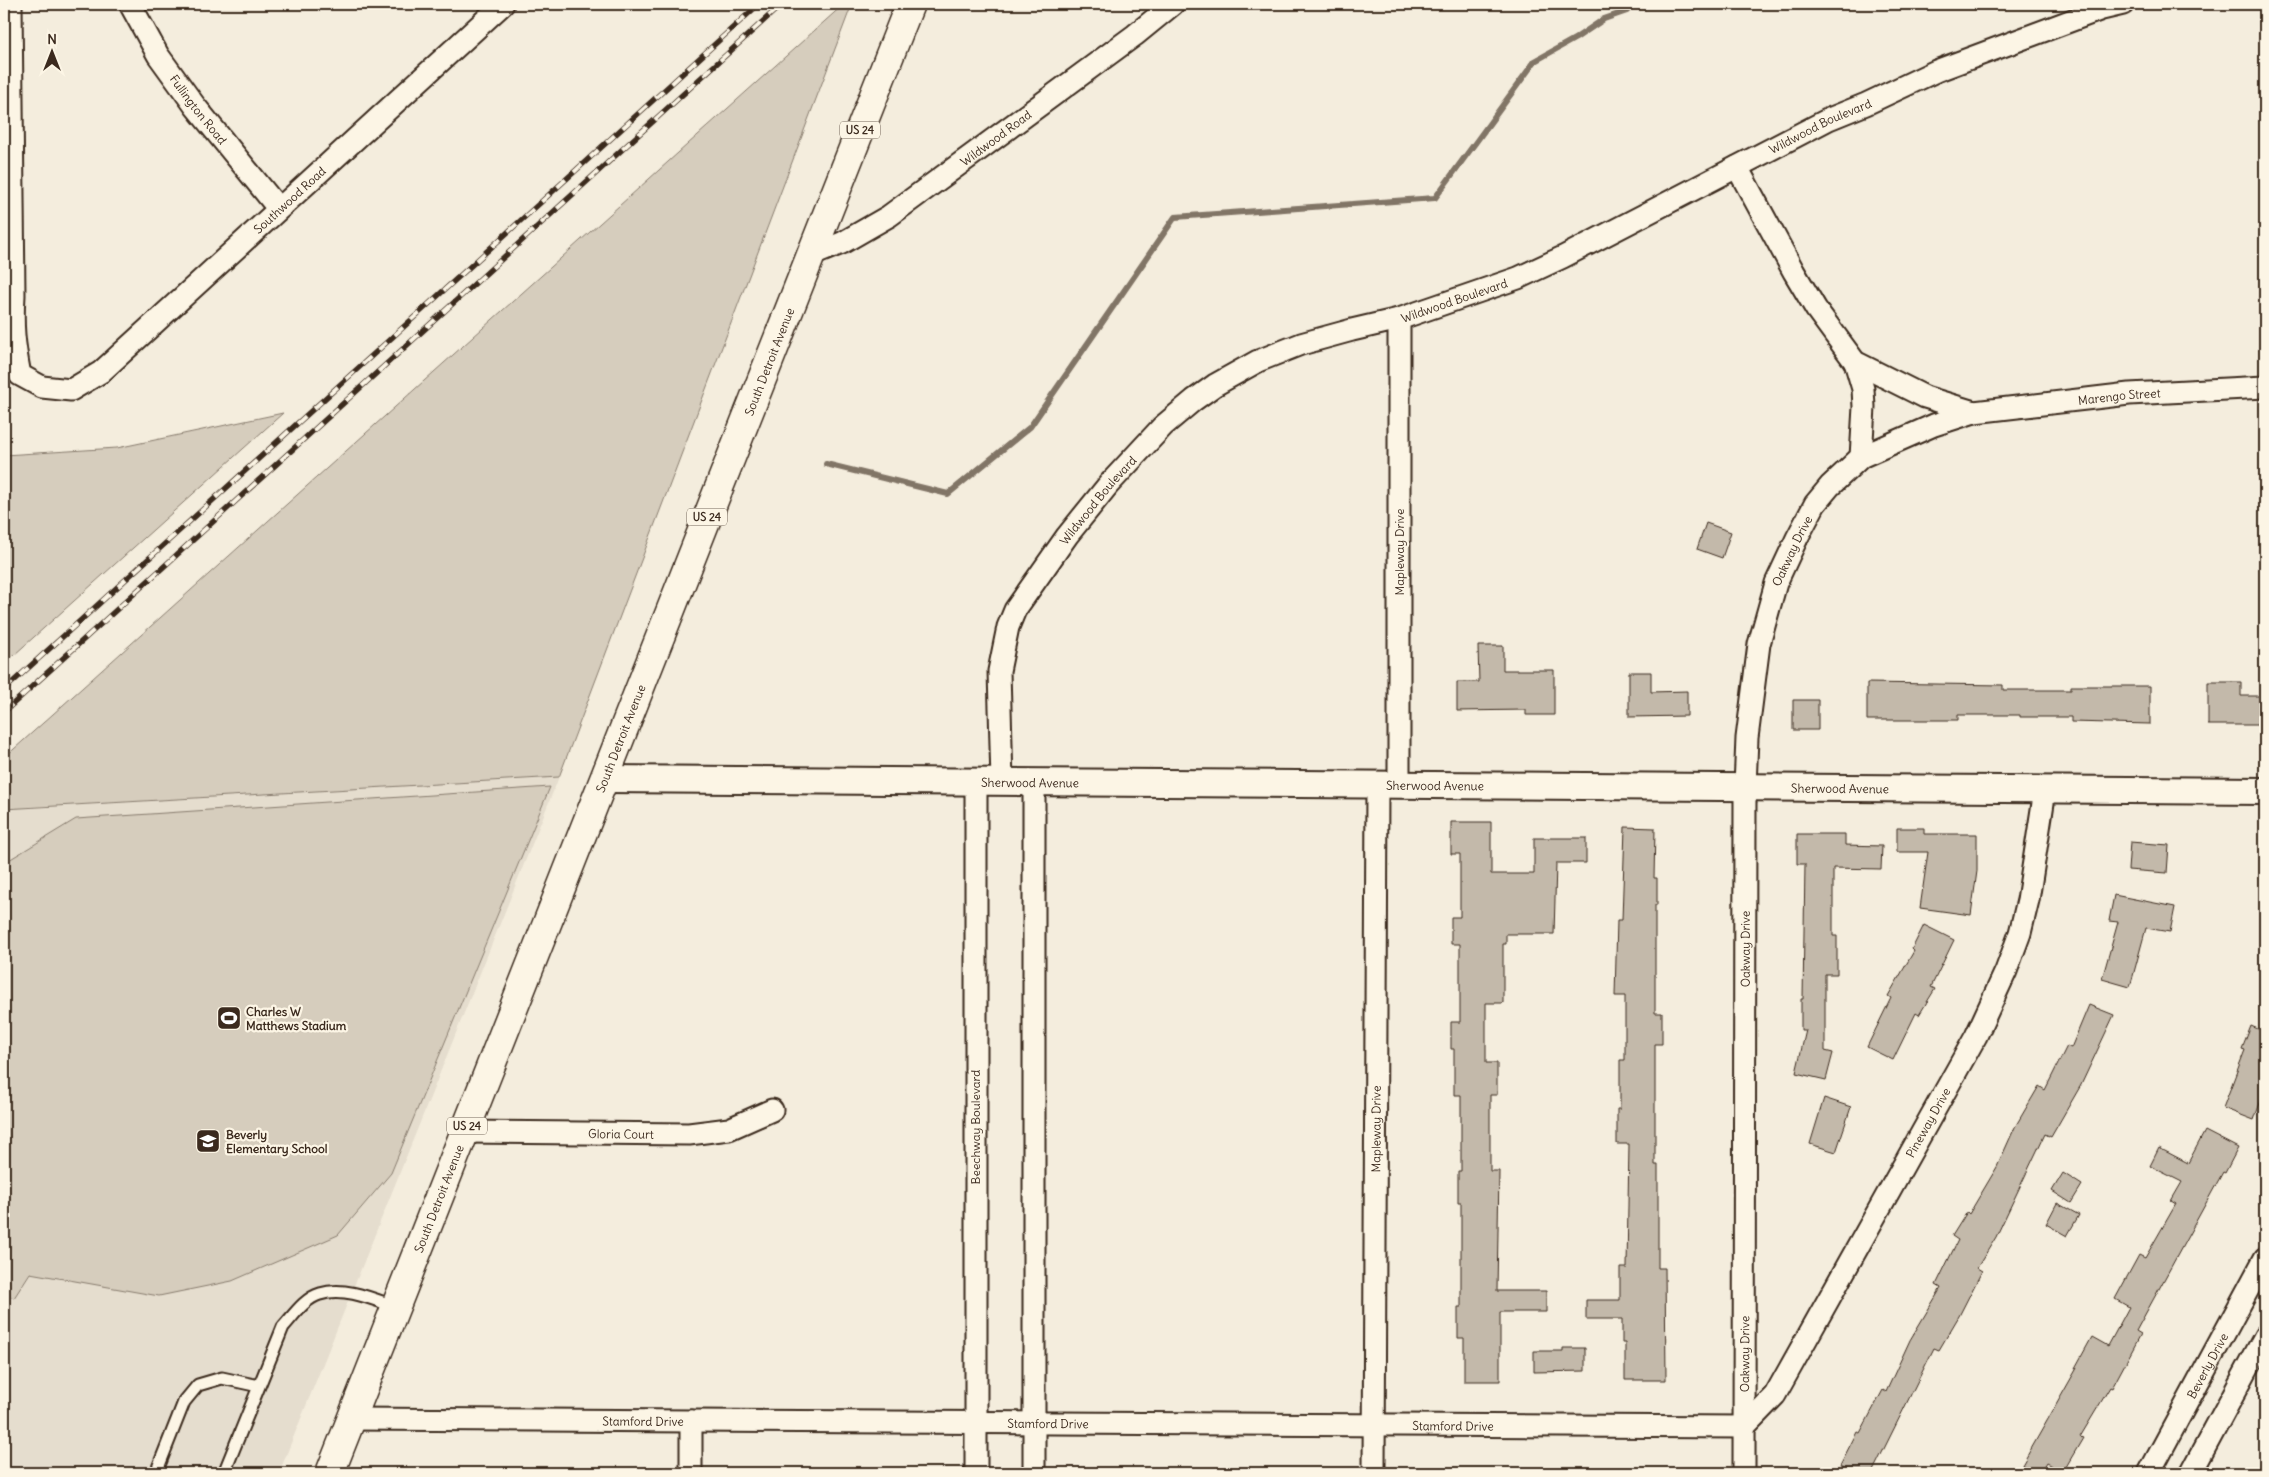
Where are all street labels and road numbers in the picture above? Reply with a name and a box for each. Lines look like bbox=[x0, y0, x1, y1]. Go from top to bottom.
street label: Fullington Road bbox=[167, 72, 230, 147]
street label: Wildwood Boulevard bbox=[1766, 95, 1874, 156]
street label: Wildwood Road bbox=[957, 107, 1034, 169]
road number: US 24 bbox=[840, 122, 880, 138]
street label: Southwood Road bbox=[250, 163, 328, 236]
street label: Wildwood Boulevard bbox=[1399, 275, 1509, 325]
street label: South Detroit Avenue bbox=[741, 305, 797, 418]
street label: Marengo Street bbox=[2077, 385, 2161, 407]
street label: Wildwood Boulevard bbox=[1056, 452, 1139, 547]
road number: US 24 bbox=[687, 508, 727, 526]
street label: Mapleway Drive bbox=[1392, 509, 1407, 595]
street label: Oakway Drive bbox=[1768, 513, 1815, 588]
street label: South Detroit Avenue bbox=[592, 682, 648, 794]
street label: Sherwood Avenue bbox=[981, 774, 1079, 790]
street label: Sherwood Avenue bbox=[1386, 777, 1484, 793]
street label: Sherwood Avenue bbox=[1791, 780, 1889, 796]
street label: Oakway Drive bbox=[1737, 911, 1752, 987]
street label: Beechway Boulevard bbox=[968, 1070, 983, 1184]
street label: Pineway Drive bbox=[1902, 1085, 1953, 1160]
street label: Mapleway Drive bbox=[1368, 1086, 1383, 1172]
road number: US 24 bbox=[447, 1118, 487, 1134]
street label: Gloria Court bbox=[588, 1126, 654, 1141]
street label: South Detroit Avenue bbox=[410, 1142, 466, 1255]
street label: Oakway Drive bbox=[1737, 1316, 1752, 1392]
street label: Beverly Drive bbox=[2183, 1330, 2231, 1401]
street label: Stamford Drive bbox=[602, 1413, 684, 1428]
street label: Stamford Drive bbox=[1007, 1415, 1089, 1431]
street label: Stamford Drive bbox=[1412, 1418, 1494, 1433]

